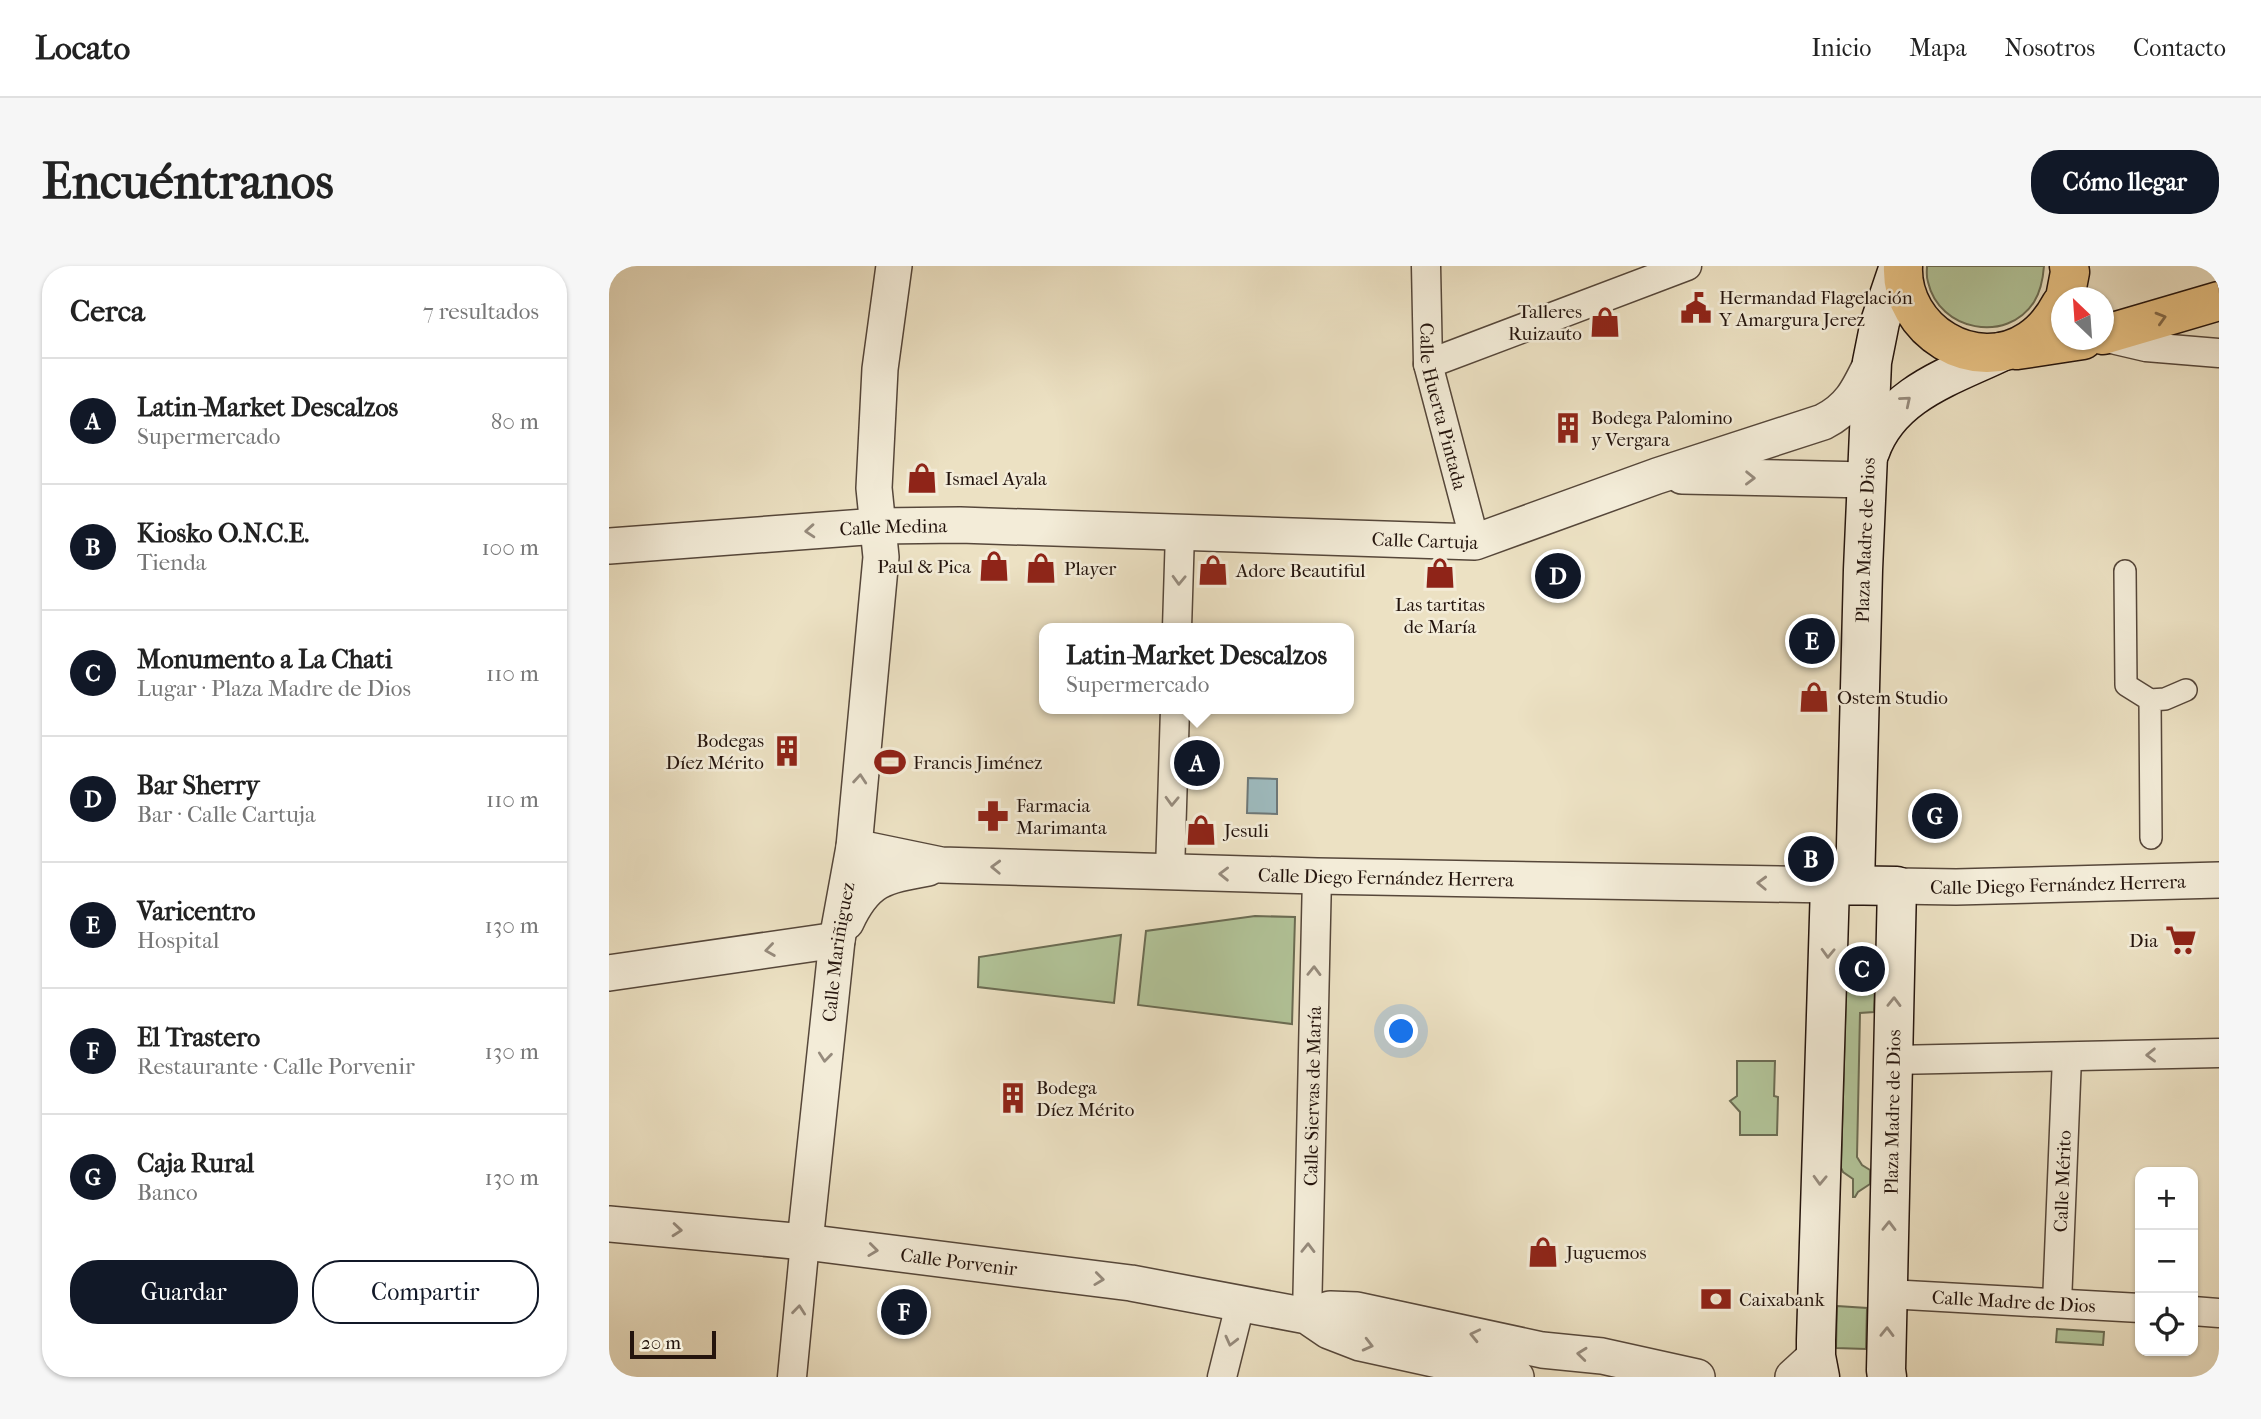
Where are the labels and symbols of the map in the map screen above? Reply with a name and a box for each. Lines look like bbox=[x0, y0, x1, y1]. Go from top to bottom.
place label: Hermandad Flagelación Y Amargura Jerez bbox=[1718, 287, 1913, 331]
north arrow bbox=[2051, 287, 2114, 350]
public building icon: Hermandad Flagelación Y Amargura Jerez bbox=[1679, 291, 1713, 325]
place label: Talleres Ruizauto bbox=[1508, 301, 1582, 345]
shop icon: Talleres Ruizauto bbox=[1588, 305, 1622, 339]
one-way arrow bbox=[2155, 311, 2167, 326]
street label: Calle Huerta Pintada bbox=[1415, 322, 1471, 492]
one-way arrow bbox=[1898, 397, 1910, 410]
place label: Bodega Palomino y Vergara bbox=[1591, 407, 1733, 451]
building icon: Bodega Palomino y Vergara bbox=[1551, 411, 1585, 445]
street label: Plaza Madre de Dios bbox=[1852, 457, 1880, 623]
shop icon: Ismael Ayala bbox=[905, 461, 939, 495]
place label: Ismael Ayala bbox=[945, 468, 1047, 490]
one-way arrow bbox=[1745, 470, 1756, 486]
street label: Calle Medina bbox=[839, 515, 948, 541]
one-way arrow bbox=[804, 523, 815, 538]
street label: Calle Cartuja bbox=[1371, 529, 1479, 554]
shop icon: Paul & Pica bbox=[977, 549, 1011, 583]
pin: D bbox=[1535, 550, 1581, 602]
shop icon: Player bbox=[1024, 551, 1058, 585]
shop icon: Adore Beautiful bbox=[1196, 553, 1230, 587]
place label: Paul & Pica bbox=[877, 556, 971, 578]
shop icon: Las tartitas de María bbox=[1423, 556, 1457, 590]
place label: Player bbox=[1064, 558, 1117, 580]
place label: Adore Beautiful bbox=[1235, 560, 1366, 582]
one-way arrow bbox=[1171, 575, 1186, 586]
place label: Las tartitas de María bbox=[1395, 594, 1485, 638]
pin: E bbox=[1789, 615, 1835, 667]
shop icon: Ostem Studio bbox=[1797, 680, 1831, 714]
place label: Ostem Studio bbox=[1837, 687, 1948, 709]
place label: Bodegas Díez Mérito bbox=[666, 730, 764, 774]
building icon: Bodegas Díez Mérito bbox=[770, 734, 804, 768]
pin: A bbox=[1174, 737, 1220, 789]
sports icon: Francis Jiménez bbox=[873, 745, 907, 779]
place label: Francis Jiménez bbox=[913, 752, 1042, 774]
one-way arrow bbox=[853, 773, 868, 785]
pin: G bbox=[1912, 790, 1958, 842]
place label: Farmacia Marimanta bbox=[1016, 795, 1107, 839]
one-way arrow bbox=[1165, 796, 1180, 807]
pharmacy icon: Farmacia Marimanta bbox=[976, 799, 1010, 833]
shop icon: Jesuli bbox=[1184, 813, 1218, 847]
place label: Jesuli bbox=[1222, 820, 1269, 842]
pin: B bbox=[1788, 833, 1834, 885]
one-way arrow bbox=[991, 859, 1001, 875]
street label: Calle Diego Fernández Herrera bbox=[1258, 864, 1514, 891]
one-way arrow bbox=[1218, 866, 1229, 881]
street label: Calle Diego Fernández Herrera bbox=[1930, 871, 2186, 899]
one-way arrow bbox=[1756, 875, 1766, 891]
street label: Calle Mariñiguez bbox=[818, 880, 859, 1023]
supermarket icon: Dia bbox=[2164, 923, 2198, 957]
place label: Dia bbox=[2129, 930, 2158, 952]
one-way arrow bbox=[764, 942, 776, 957]
pin: C bbox=[1839, 943, 1885, 995]
one-way arrow bbox=[1821, 948, 1836, 959]
one-way arrow bbox=[1307, 966, 1322, 977]
one-way arrow bbox=[1887, 997, 1902, 1008]
street label: Calle Siervas de María bbox=[1300, 1006, 1326, 1186]
your location bbox=[1384, 1014, 1418, 1048]
street label: Plaza Madre de Dios bbox=[1881, 1029, 1905, 1195]
one-way arrow bbox=[2145, 1047, 2156, 1062]
one-way arrow bbox=[818, 1052, 833, 1063]
place label: Bodega Díez Mérito bbox=[1036, 1077, 1135, 1121]
building icon: Bodega Díez Mérito bbox=[996, 1081, 1030, 1115]
street label: Calle Mérito bbox=[2050, 1129, 2076, 1233]
one-way arrow bbox=[1813, 1175, 1828, 1186]
one-way arrow bbox=[1882, 1220, 1897, 1231]
one-way arrow bbox=[672, 1222, 683, 1237]
shop icon: Juguemos bbox=[1526, 1235, 1560, 1269]
one-way arrow bbox=[1300, 1242, 1316, 1253]
place label: Juguemos bbox=[1564, 1242, 1647, 1264]
one-way arrow bbox=[867, 1243, 879, 1258]
street label: Calle Porvenir bbox=[899, 1244, 1019, 1281]
one-way arrow bbox=[1093, 1271, 1104, 1286]
bank icon: Caixabank bbox=[1699, 1282, 1733, 1316]
pin: F bbox=[881, 1286, 927, 1338]
street label: Calle Madre de Dios bbox=[1931, 1286, 2096, 1318]
place label: Caixabank bbox=[1739, 1289, 1825, 1311]
one-way arrow bbox=[791, 1304, 806, 1315]
one-way arrow bbox=[1879, 1326, 1895, 1337]
scale bar bbox=[630, 1328, 716, 1360]
one-way arrow bbox=[1469, 1329, 1481, 1343]
one-way arrow bbox=[1225, 1335, 1239, 1347]
one-way arrow bbox=[1362, 1337, 1374, 1351]
one-way arrow bbox=[1576, 1347, 1587, 1362]

